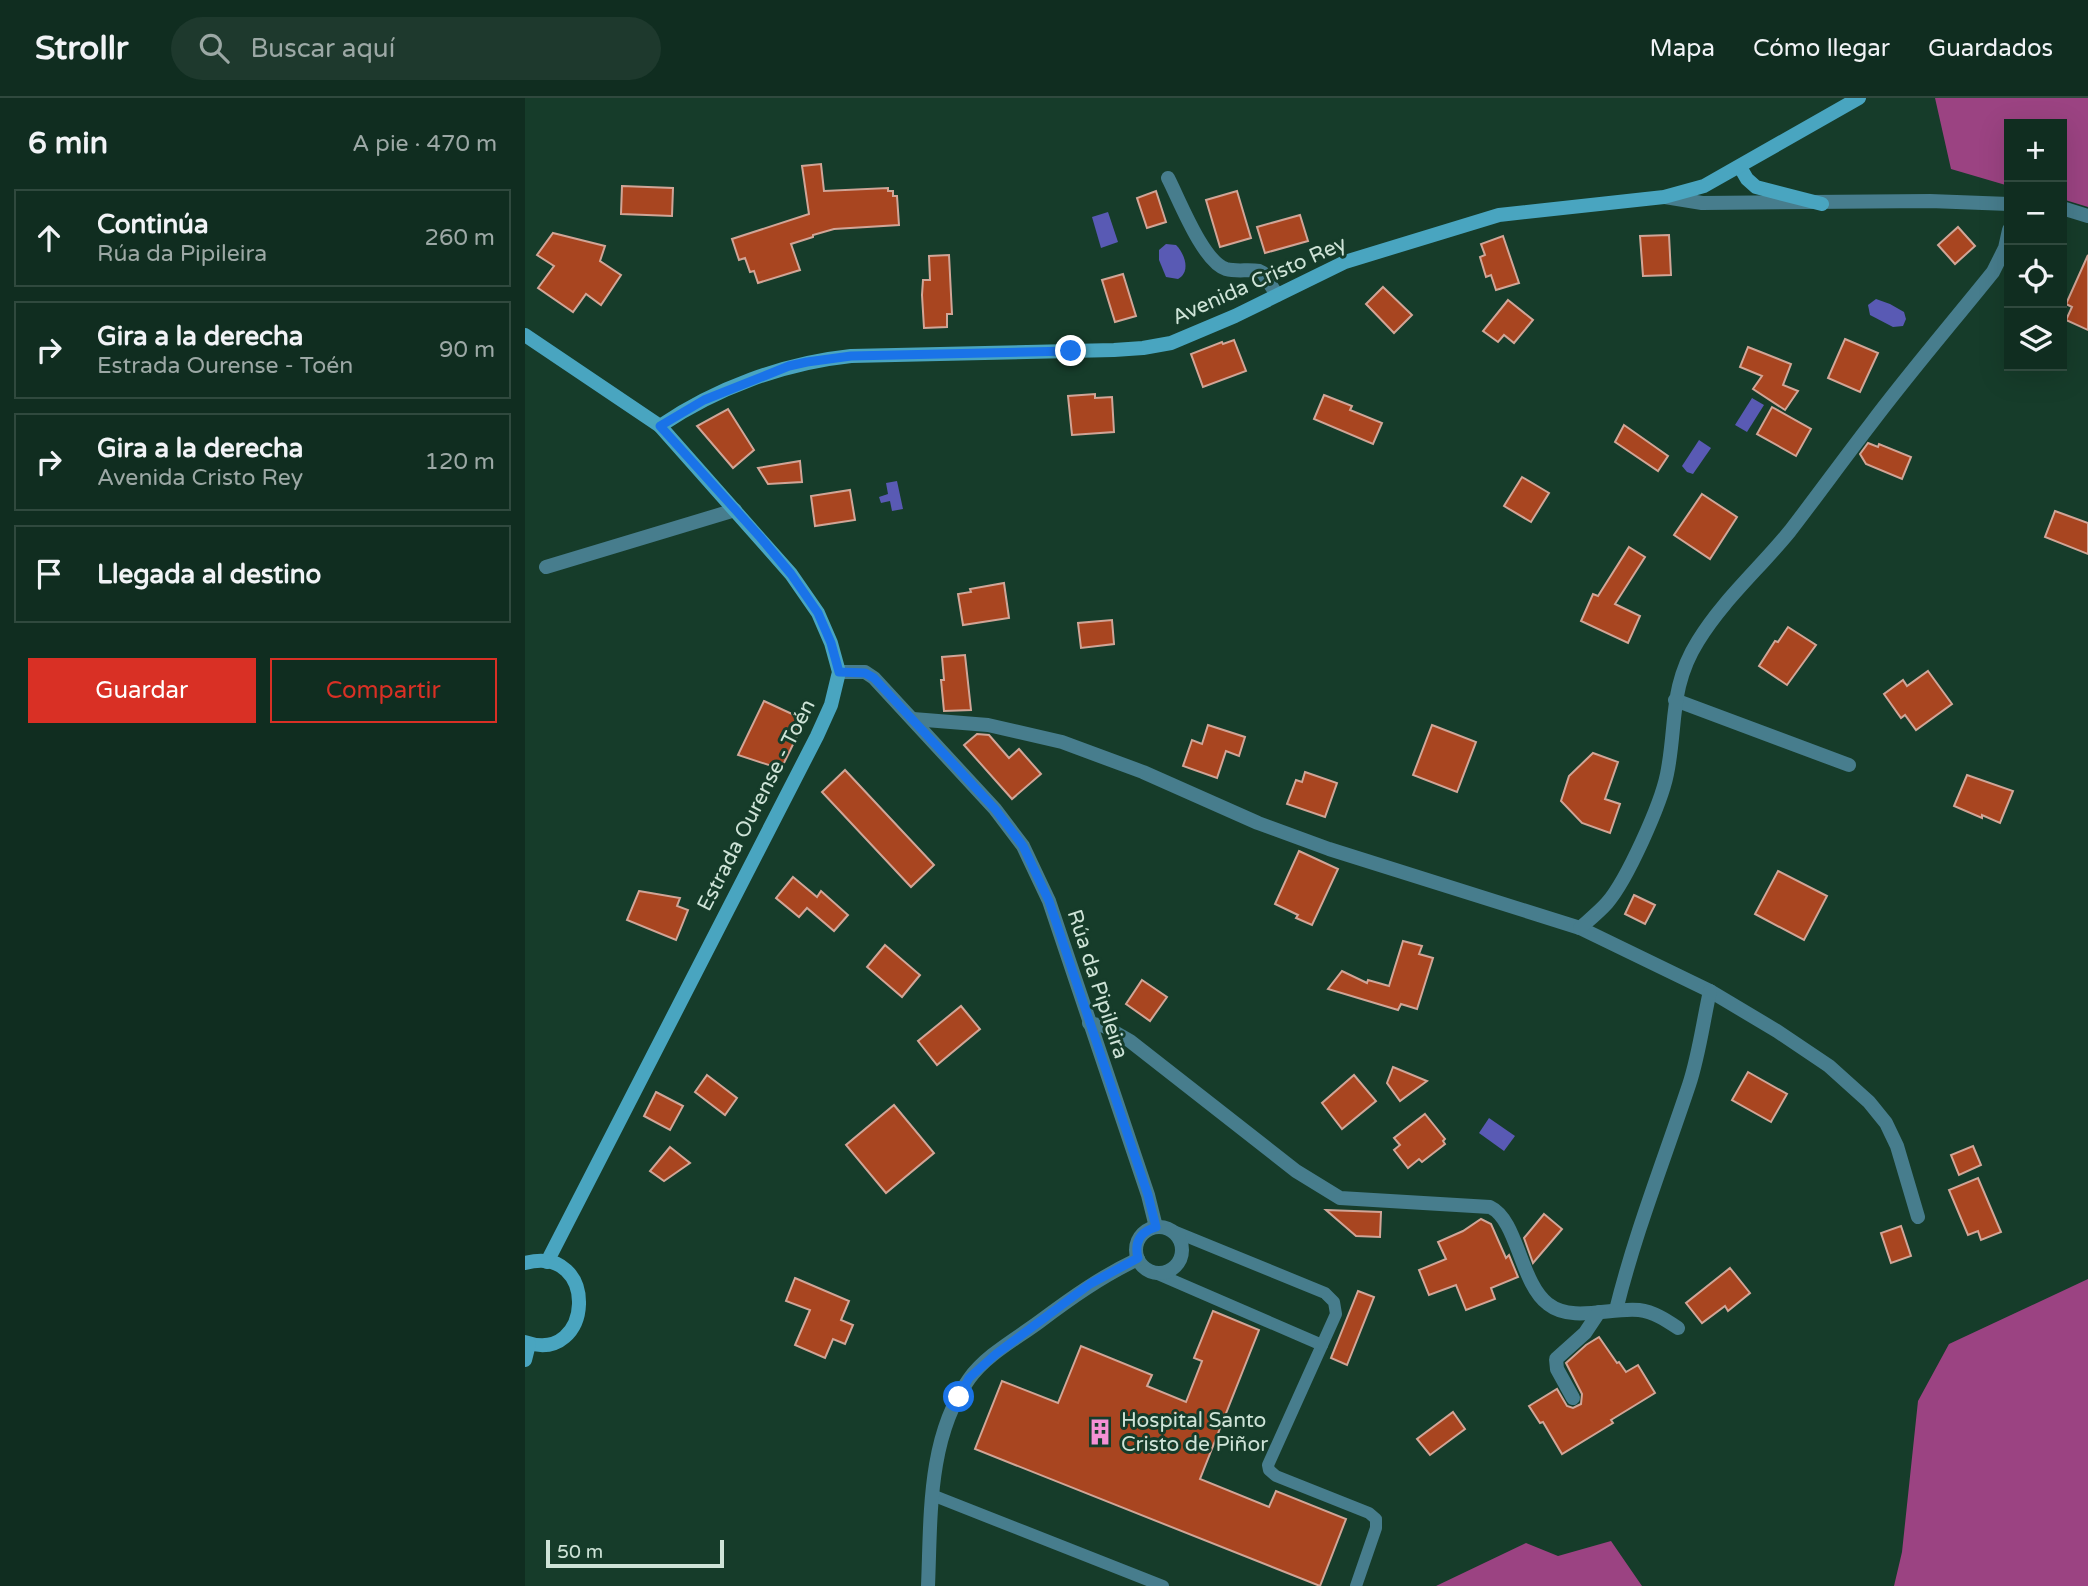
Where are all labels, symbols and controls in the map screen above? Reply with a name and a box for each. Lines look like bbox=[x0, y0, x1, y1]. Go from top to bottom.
search box bbox=[171, 17, 661, 80]
text: Strollr bbox=[35, 29, 129, 68]
icon: search bbox=[195, 29, 233, 67]
text: Buscar aquí bbox=[251, 33, 395, 64]
text: Mapa bbox=[1650, 34, 1715, 63]
text: Cómo llegar bbox=[1753, 34, 1890, 63]
text: Guardados bbox=[1928, 34, 2053, 63]
map controls bbox=[2004, 119, 2067, 371]
button: + bbox=[2004, 119, 2067, 182]
text: 6 min bbox=[28, 125, 108, 162]
text: A pie · 470 m bbox=[352, 130, 497, 158]
button: − bbox=[2004, 182, 2067, 245]
text: Continúa bbox=[97, 209, 209, 240]
icon: ahead bbox=[30, 219, 68, 257]
text: 260 m bbox=[425, 224, 495, 252]
street label: Avenida Cristo Rey bbox=[1168, 231, 1350, 330]
text: Rúa da Pipileira bbox=[97, 240, 267, 268]
button: locate bbox=[2004, 245, 2067, 308]
button: layers bbox=[2004, 308, 2067, 371]
text: Gira a la derecha bbox=[97, 321, 303, 352]
icon: right bbox=[30, 331, 68, 369]
route end bbox=[1055, 335, 1086, 366]
text: 90 m bbox=[439, 336, 495, 364]
text: Estrada Ourense - Toén bbox=[97, 352, 353, 380]
text: Gira a la derecha bbox=[97, 433, 303, 464]
icon: right bbox=[30, 443, 68, 481]
text: 120 m bbox=[425, 448, 495, 476]
text: Avenida Cristo Rey bbox=[97, 464, 303, 492]
icon: arrive bbox=[30, 555, 68, 593]
text: Llegada al destino bbox=[97, 559, 321, 590]
button: Guardar bbox=[28, 658, 256, 723]
button: Compartir bbox=[270, 658, 497, 723]
street label: Estrada Ourense - Toén bbox=[692, 695, 821, 915]
street label: Rúa da Pipileira bbox=[1062, 906, 1133, 1062]
route start bbox=[943, 1381, 974, 1412]
place label: Hospital Santo Cristo de Piñor bbox=[1121, 1408, 1268, 1457]
building icon: Hospital Santo Cristo de Piñor bbox=[1085, 1417, 1115, 1447]
scale bar bbox=[546, 1537, 725, 1569]
text: 50 m bbox=[557, 1541, 603, 1563]

